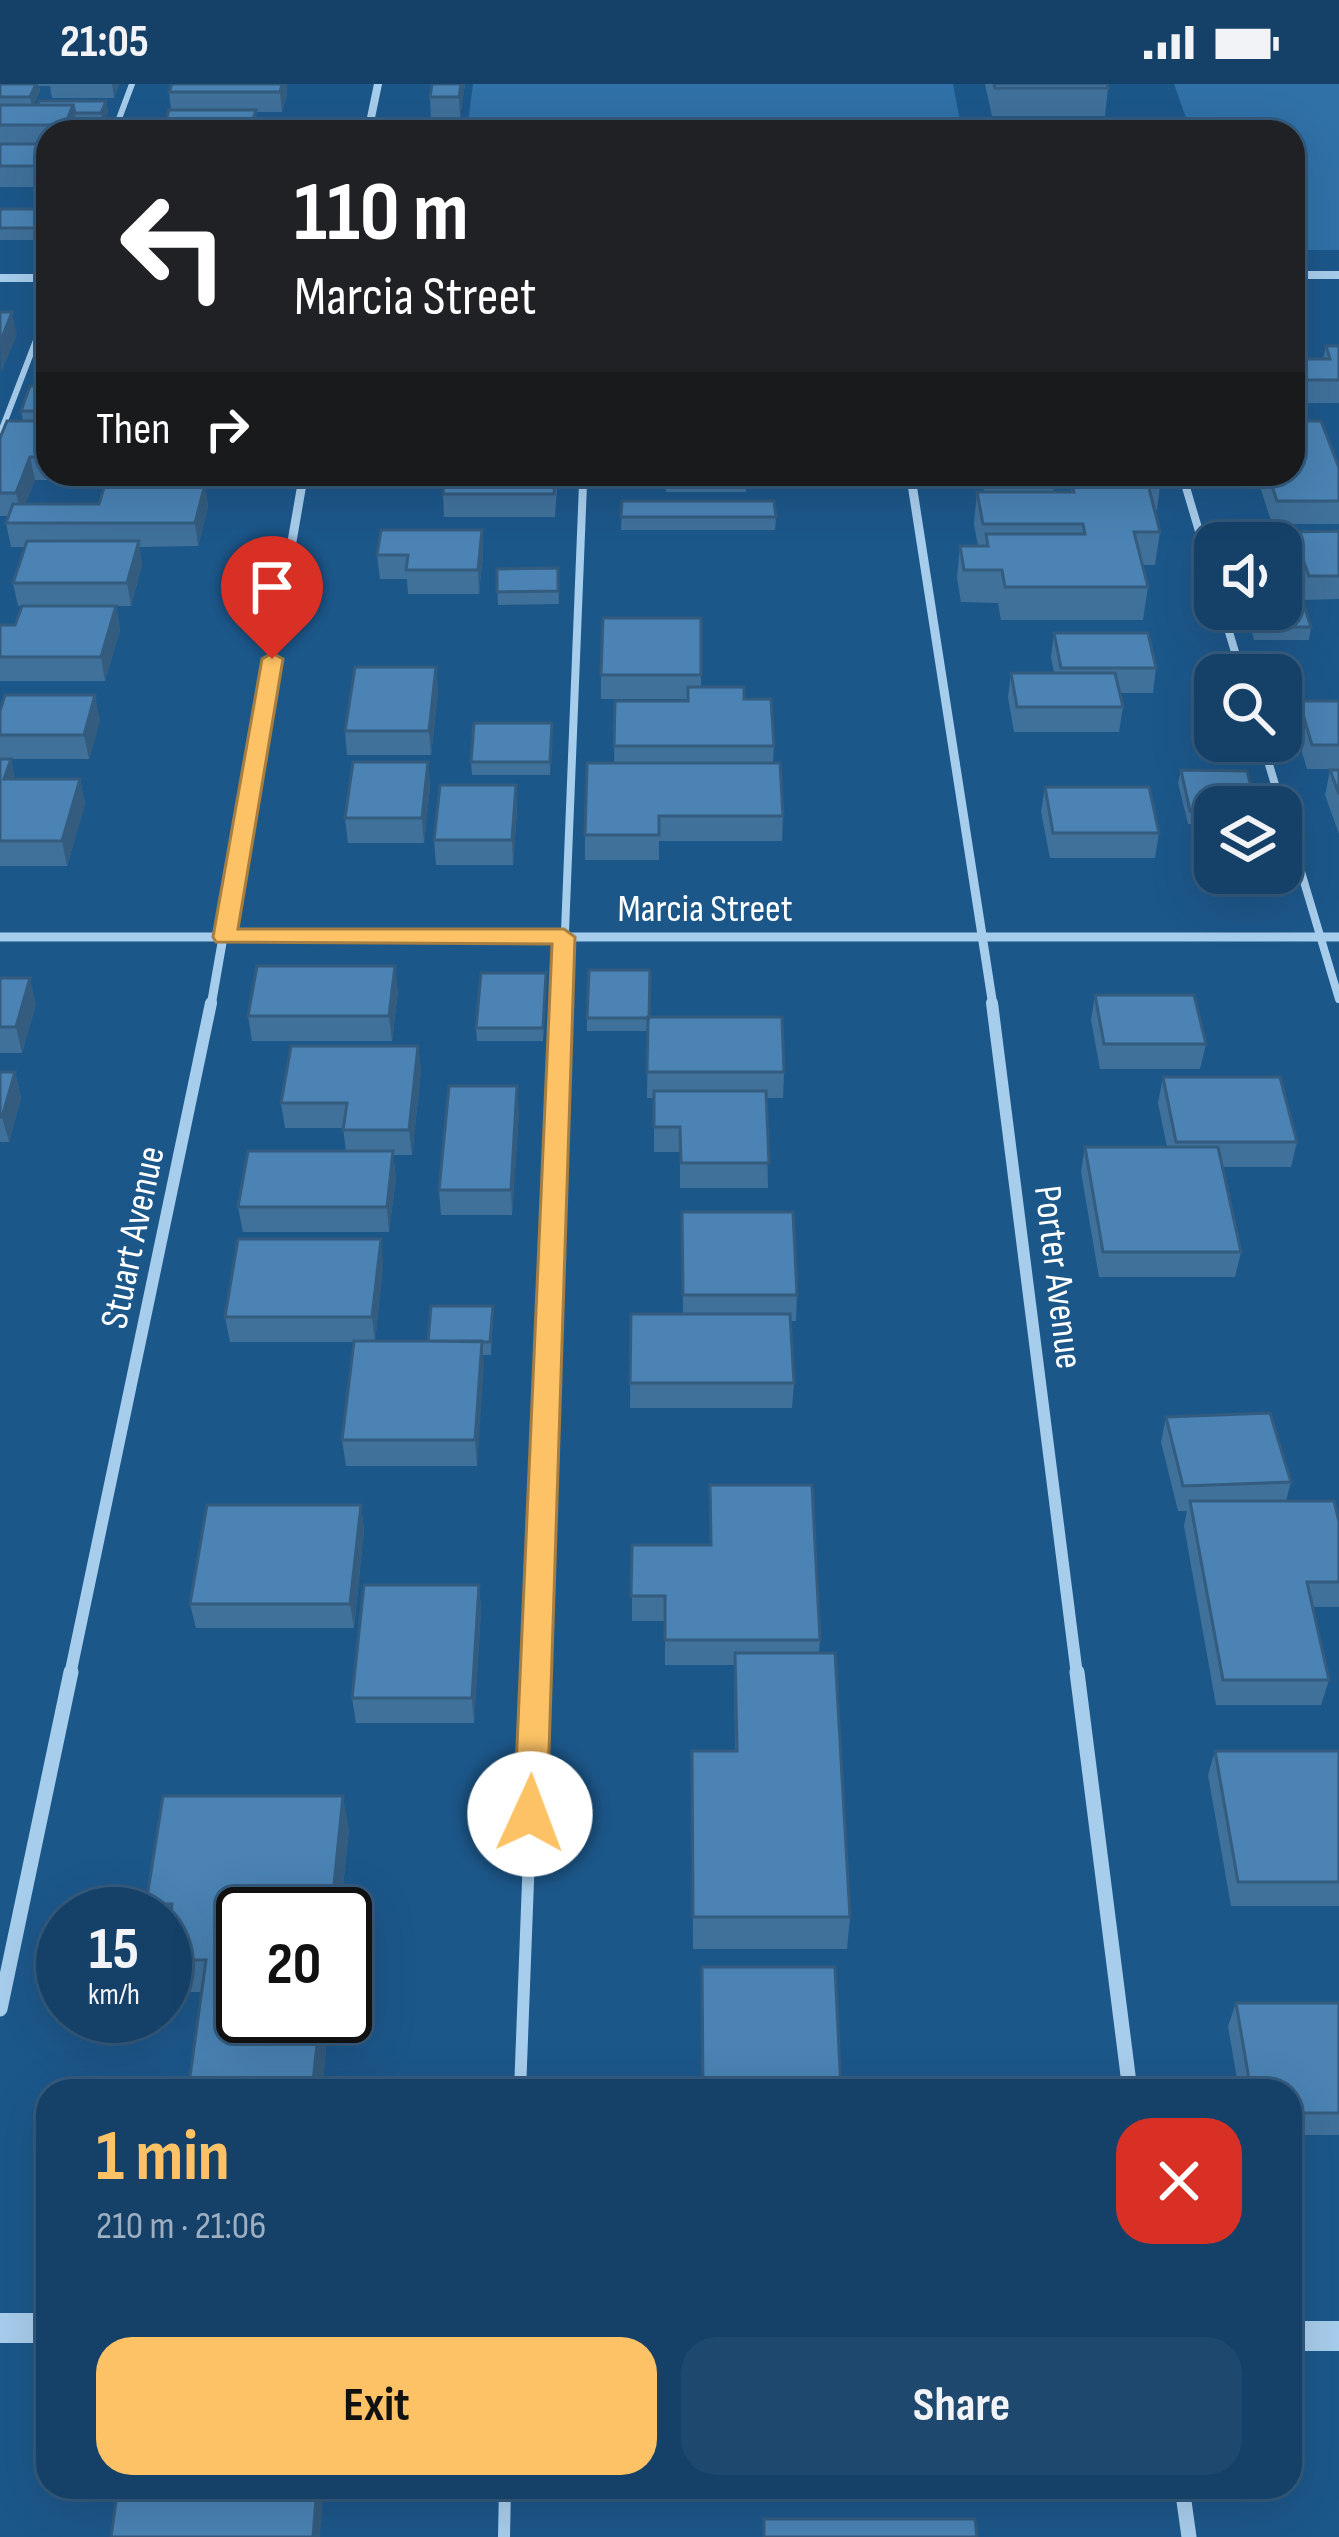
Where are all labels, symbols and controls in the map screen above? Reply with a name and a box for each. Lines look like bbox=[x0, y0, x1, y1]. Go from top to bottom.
text: 21:05 bbox=[60, 15, 149, 70]
text: 110 m bbox=[294, 163, 469, 264]
icon: left bbox=[96, 168, 252, 324]
text: Marcia Street bbox=[294, 265, 536, 330]
icon: right bbox=[194, 396, 260, 462]
text: Then bbox=[96, 402, 170, 457]
map controls bbox=[1194, 522, 1302, 894]
button: sound bbox=[1194, 522, 1302, 630]
pin bbox=[221, 536, 323, 659]
icon: arrive bbox=[239, 554, 305, 620]
button: search bbox=[1194, 654, 1302, 762]
button: layers bbox=[1194, 786, 1302, 894]
street label: Marcia Street bbox=[617, 886, 793, 933]
street label: Stuart Avenue bbox=[91, 1142, 176, 1333]
street label: Porter Avenue bbox=[1023, 1183, 1092, 1372]
position arrow bbox=[467, 1751, 593, 1877]
speed limit sign: 20 bbox=[216, 1887, 372, 2043]
text: 15 bbox=[89, 1914, 139, 1986]
text: km/h bbox=[88, 1977, 140, 2013]
text: 1 min bbox=[96, 2114, 230, 2201]
button: close bbox=[1116, 2118, 1242, 2244]
text: 210 m · 21:06 bbox=[96, 2203, 266, 2250]
button: Exit bbox=[96, 2337, 657, 2475]
button: Share bbox=[681, 2337, 1242, 2475]

